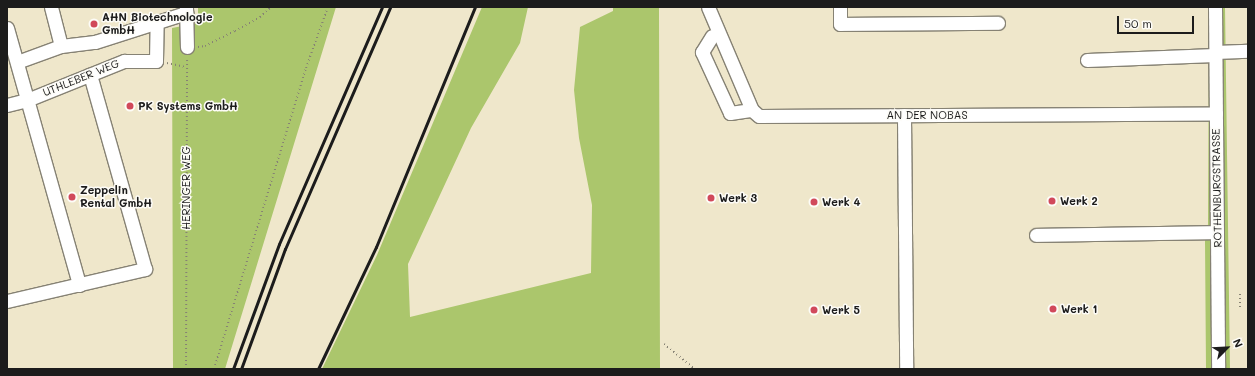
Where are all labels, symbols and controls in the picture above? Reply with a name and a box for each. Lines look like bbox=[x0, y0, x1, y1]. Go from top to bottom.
scale bar bbox=[1119, 8, 1196, 34]
place label: AHN Biotechnologie GmbH bbox=[102, 11, 213, 37]
text: 50 m bbox=[1124, 15, 1152, 31]
marker: AHN Biotechnologie GmbH bbox=[89, 19, 99, 29]
street label: UTHLEBER WEG bbox=[41, 57, 121, 99]
place label: PK Systems GmbH bbox=[138, 99, 238, 113]
marker: PK Systems GmbH bbox=[125, 101, 135, 111]
street label: AN DER NOBAS bbox=[886, 108, 968, 122]
street label: ROTHENBURGSTRASSE bbox=[1209, 128, 1225, 248]
street label: HERINGER WEG bbox=[179, 146, 193, 230]
place label: Zeppelin Rental GmbH bbox=[80, 184, 152, 210]
place label: Werk 3 bbox=[719, 191, 757, 205]
marker: Zeppelin Rental GmbH bbox=[67, 192, 77, 202]
marker: Werk 3 bbox=[706, 193, 716, 203]
place label: Werk 2 bbox=[1060, 194, 1098, 208]
place label: Werk 4 bbox=[822, 195, 861, 209]
marker: Werk 2 bbox=[1047, 196, 1057, 206]
marker: Werk 4 bbox=[809, 197, 819, 207]
place label: Werk 1 bbox=[1061, 302, 1097, 316]
place label: Werk 5 bbox=[822, 303, 860, 317]
marker: Werk 1 bbox=[1048, 304, 1058, 314]
marker: Werk 5 bbox=[809, 305, 819, 315]
north arrow bbox=[1207, 328, 1247, 368]
text: N bbox=[1230, 336, 1247, 350]

